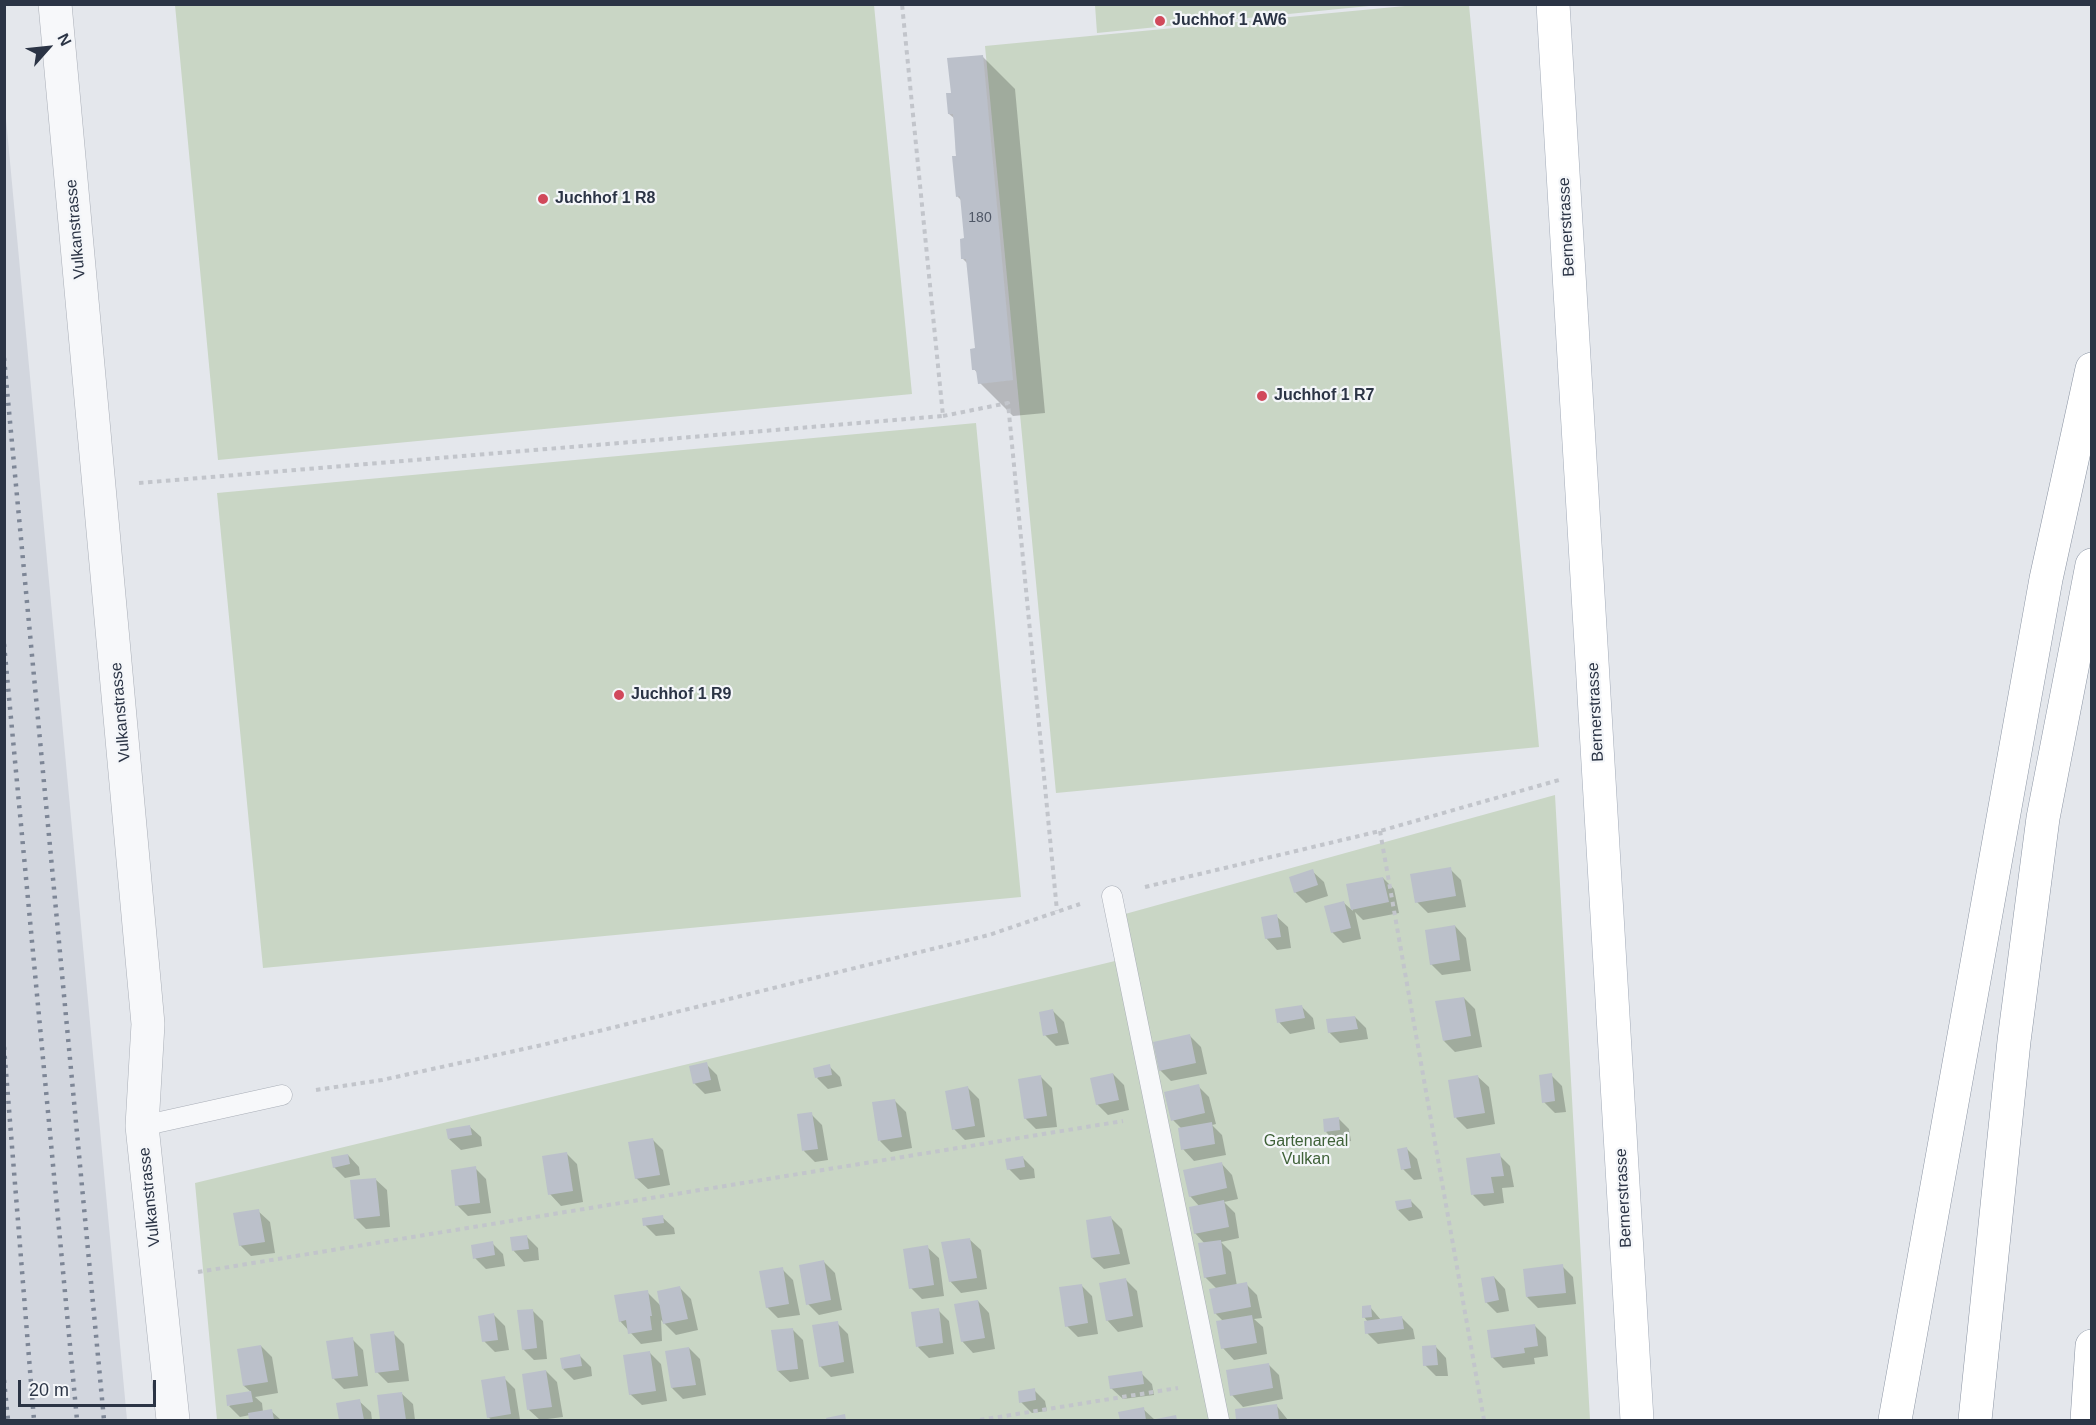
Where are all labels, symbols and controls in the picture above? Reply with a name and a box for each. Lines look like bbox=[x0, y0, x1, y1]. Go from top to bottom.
place label: Juchhof 1 AW6 bbox=[1172, 11, 1287, 31]
marker: Juchhof 1 AW6 bbox=[1153, 14, 1167, 28]
north arrow bbox=[18, 18, 78, 78]
text: N bbox=[54, 31, 75, 49]
street label: Bernerstrasse bbox=[1555, 177, 1579, 277]
street label: Vulkanstrasse bbox=[62, 178, 90, 280]
place label: Juchhof 1 R8 bbox=[555, 189, 655, 209]
marker: Juchhof 1 R8 bbox=[536, 192, 550, 206]
house number: 180 bbox=[968, 210, 992, 226]
place label: Juchhof 1 R7 bbox=[1274, 386, 1374, 406]
marker: Juchhof 1 R7 bbox=[1255, 389, 1269, 403]
street label: Vulkanstrasse bbox=[107, 661, 135, 763]
street label: Bernerstrasse bbox=[1584, 662, 1608, 762]
place label: Juchhof 1 R9 bbox=[631, 685, 731, 705]
marker: Juchhof 1 R9 bbox=[612, 688, 626, 702]
park label: Gartenareal Vulkan bbox=[1264, 1132, 1348, 1170]
street label: Vulkanstrasse bbox=[135, 1146, 165, 1248]
street label: Bernerstrasse bbox=[1612, 1148, 1636, 1248]
scale bar bbox=[21, 1368, 159, 1406]
text: 20 m bbox=[29, 1380, 69, 1400]

